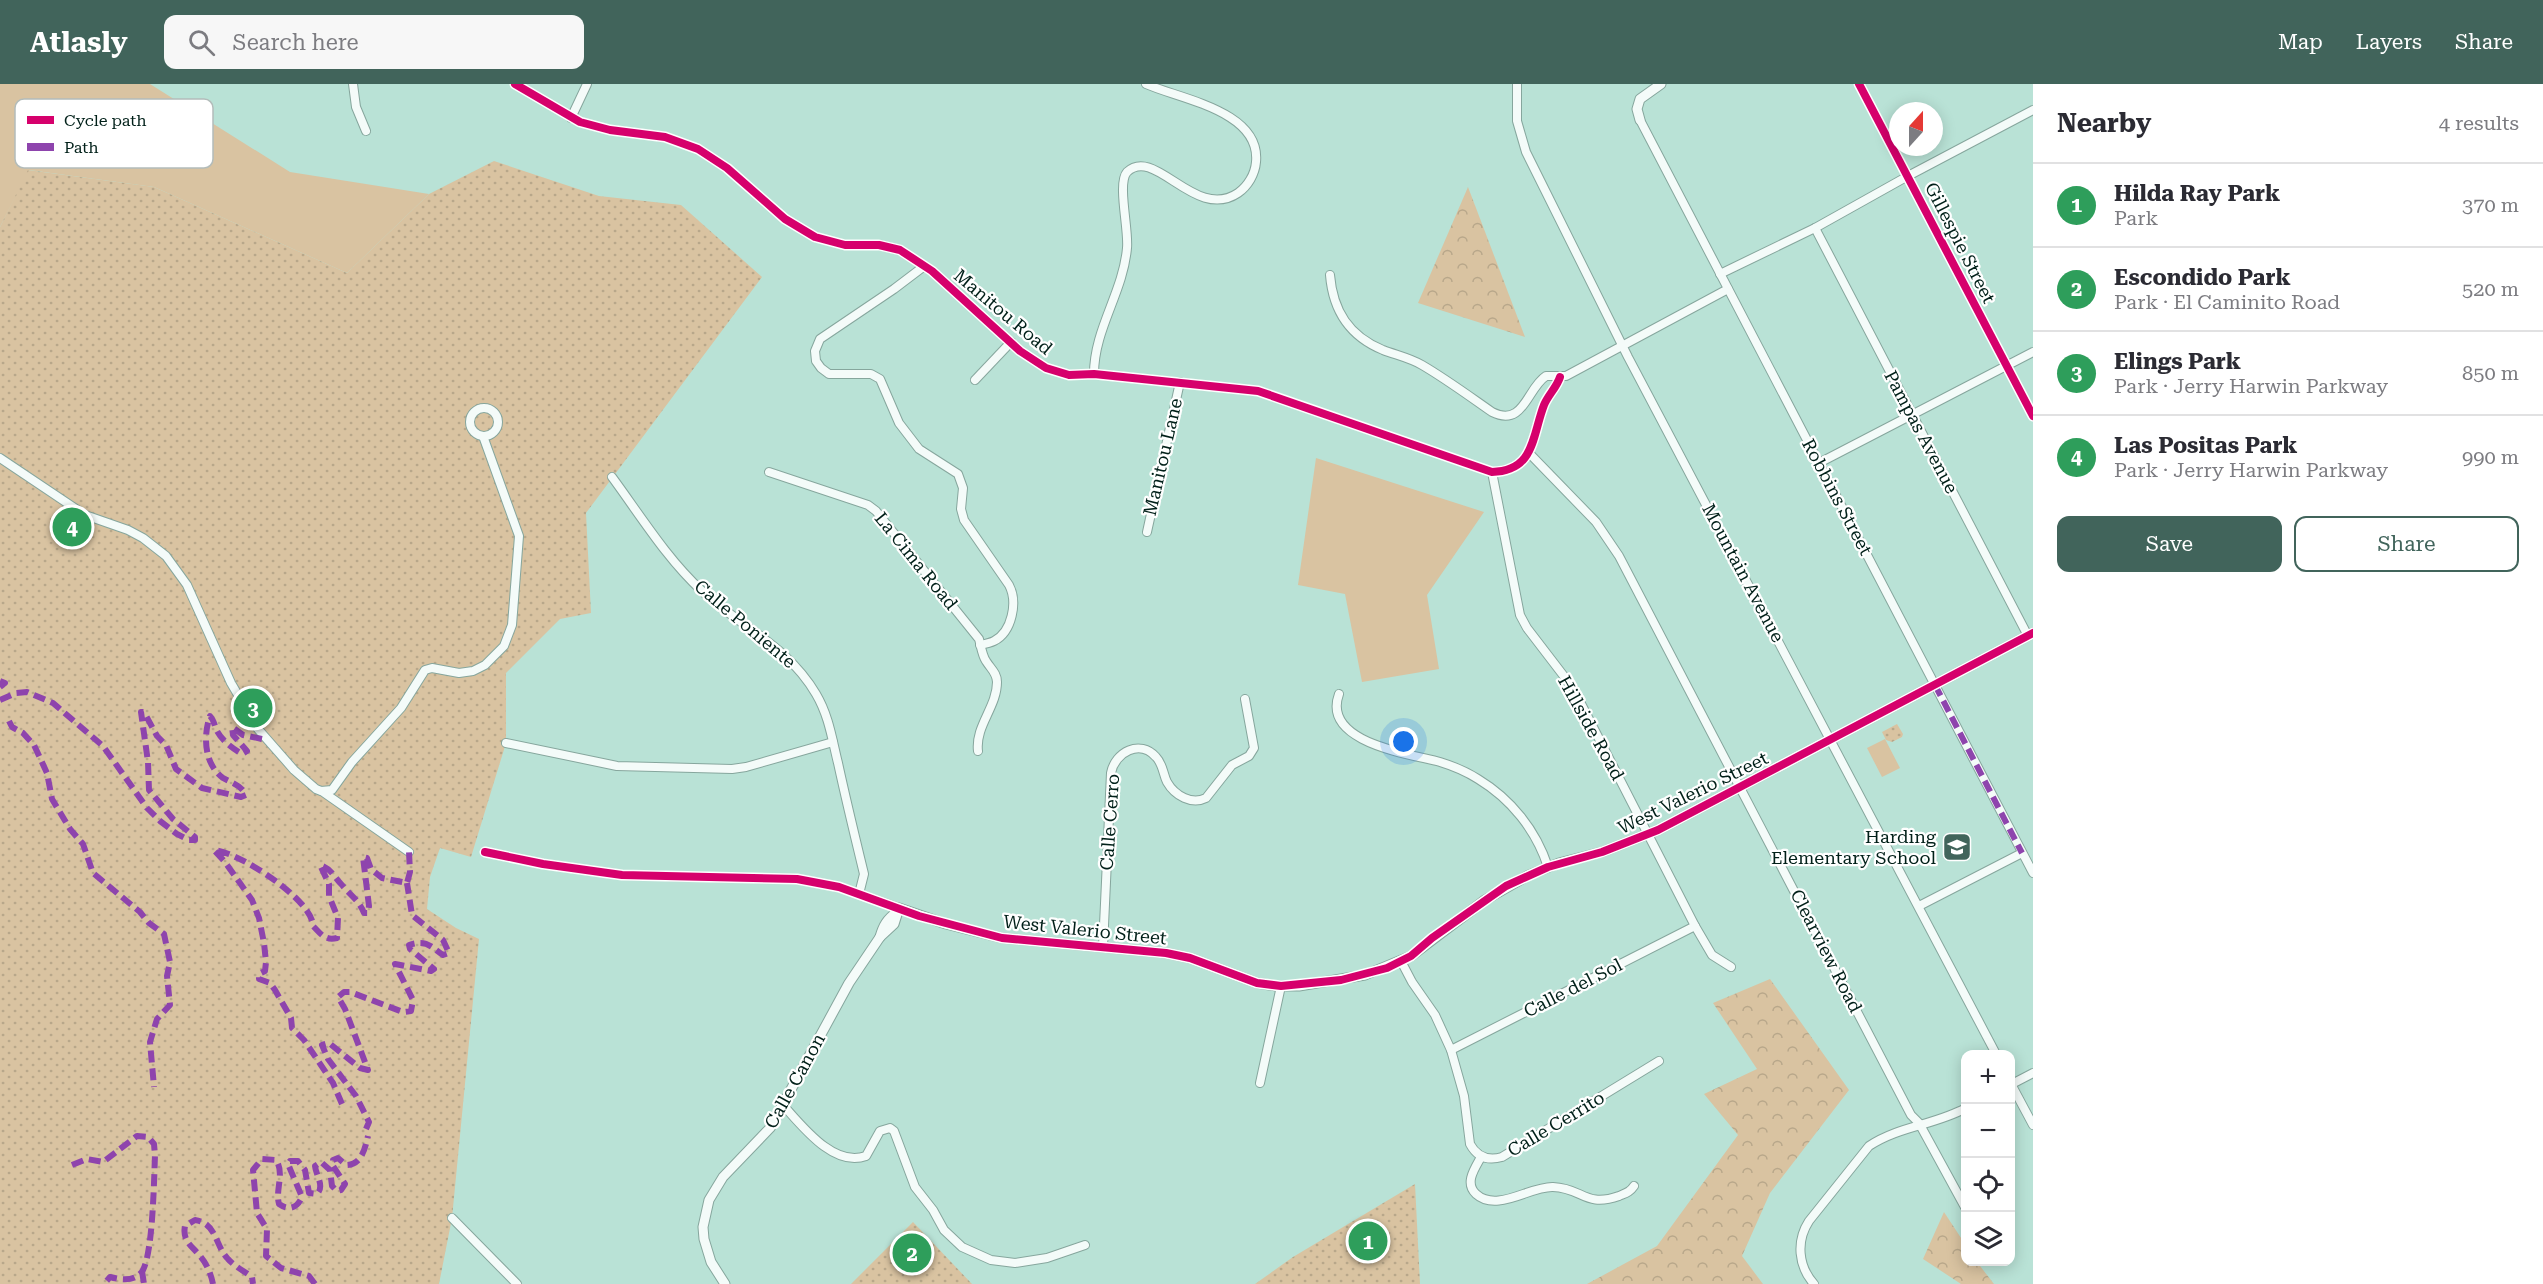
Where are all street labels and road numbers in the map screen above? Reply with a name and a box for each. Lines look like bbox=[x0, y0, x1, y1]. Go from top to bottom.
street label: Gillespie Street bbox=[1921, 179, 2000, 307]
street label: Manitou Road bbox=[950, 264, 1057, 359]
street label: Pampas Avenue bbox=[1880, 367, 1963, 497]
street label: Manitou Lane bbox=[1139, 396, 1186, 518]
street label: Robbins Street bbox=[1798, 435, 1877, 559]
street label: Mountain Avenue bbox=[1698, 500, 1789, 646]
street label: La Cima Road bbox=[871, 508, 962, 614]
street label: Calle Poniente bbox=[690, 575, 800, 672]
street label: Hillside Road bbox=[1554, 672, 1629, 784]
street label: West Valerio Street bbox=[1614, 747, 1771, 838]
street label: Calle Cerro bbox=[1096, 773, 1123, 871]
street label: Clearview Road bbox=[1786, 886, 1867, 1016]
street label: West Valerio Street bbox=[1002, 910, 1168, 949]
street label: Calle del Sol bbox=[1520, 954, 1626, 1021]
street label: Calle Canon bbox=[760, 1029, 829, 1132]
street label: Calle Cerrito bbox=[1504, 1086, 1608, 1161]

